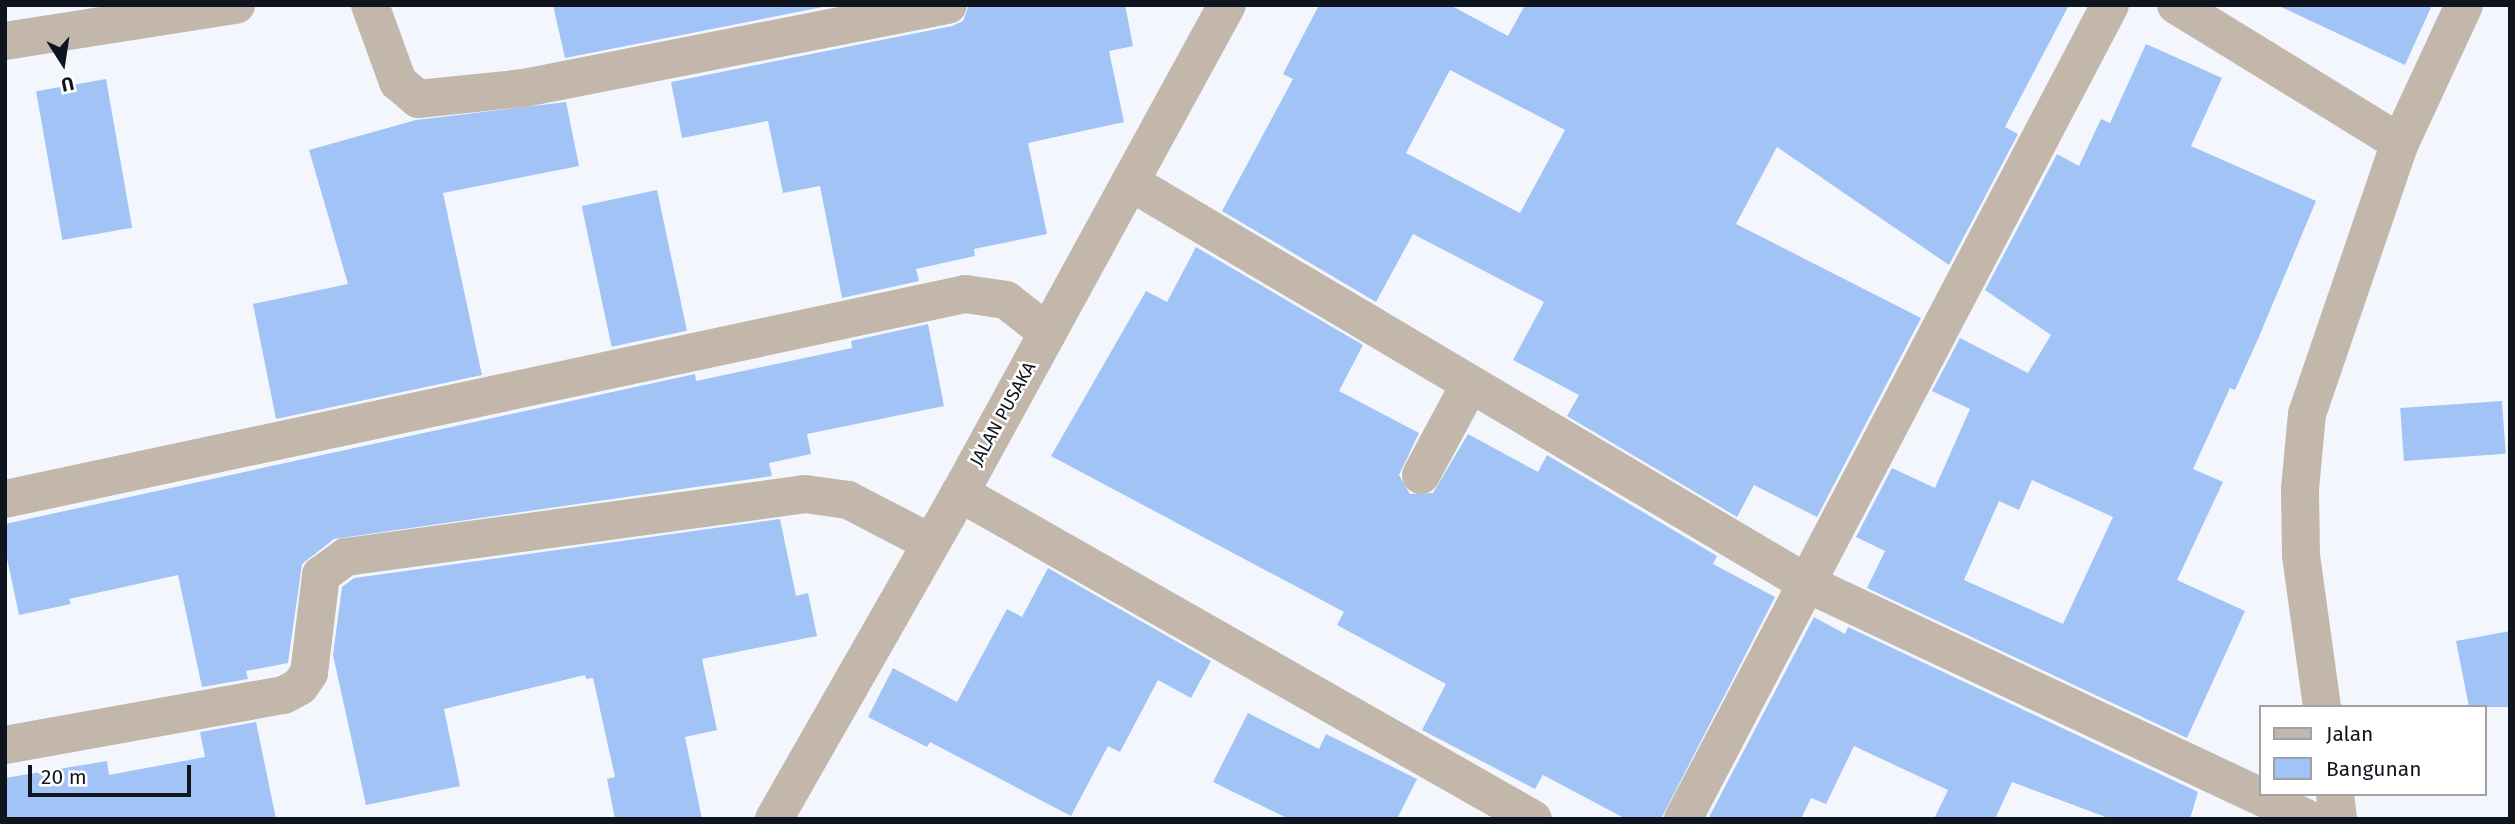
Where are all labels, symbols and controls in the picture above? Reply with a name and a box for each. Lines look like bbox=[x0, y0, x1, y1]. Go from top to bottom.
north arrow bbox=[28, 28, 98, 98]
text: U bbox=[59, 71, 76, 97]
street label: JALAN PUSAKA bbox=[966, 358, 1040, 470]
legend bbox=[2260, 705, 2487, 796]
text: Jalan bbox=[2326, 721, 2373, 747]
scale bar bbox=[32, 750, 194, 794]
text: Bangunan bbox=[2326, 756, 2421, 782]
text: 20 m bbox=[41, 764, 87, 790]

